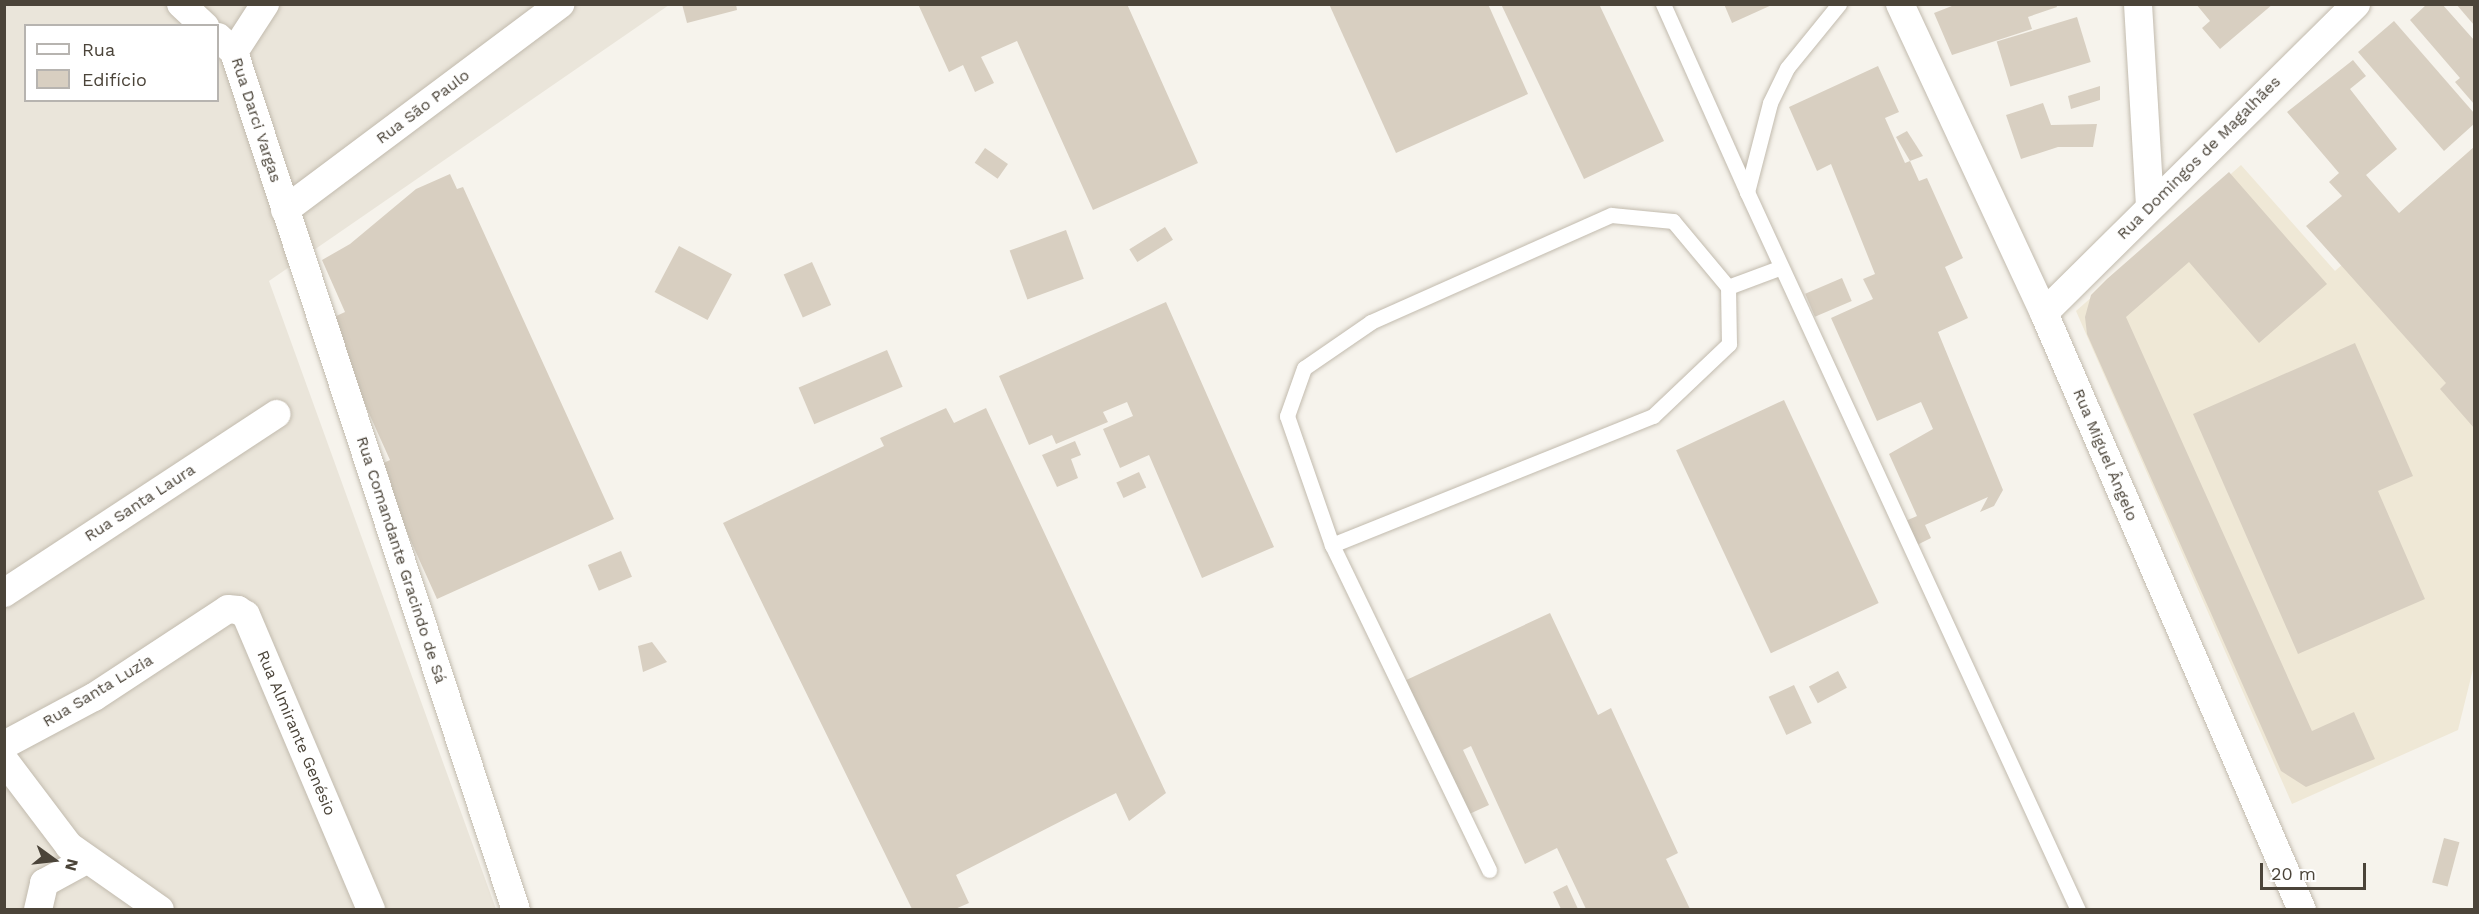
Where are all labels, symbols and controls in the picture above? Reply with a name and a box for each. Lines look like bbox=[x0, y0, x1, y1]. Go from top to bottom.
legend bbox=[24, 24, 219, 102]
text: Rua bbox=[82, 39, 115, 60]
street label: Rua Darci Vargas bbox=[227, 55, 285, 185]
street label: Rua São Paulo bbox=[372, 66, 474, 148]
text: Edifício bbox=[82, 69, 147, 90]
street label: Rua Domingos de Magalhães bbox=[2113, 72, 2285, 244]
street label: Rua Miguel Ângelo bbox=[2068, 385, 2142, 525]
street label: Rua Comandante Gracindo de Sá bbox=[352, 434, 450, 686]
street label: Rua Santa Laura bbox=[81, 460, 199, 546]
street label: Rua Almirante Genésio bbox=[252, 647, 340, 819]
street label: Rua Santa Luzia bbox=[39, 650, 157, 732]
north arrow bbox=[24, 830, 84, 890]
scale bar bbox=[2263, 851, 2370, 889]
text: N bbox=[61, 857, 83, 873]
text: 20 m bbox=[2271, 863, 2316, 884]

